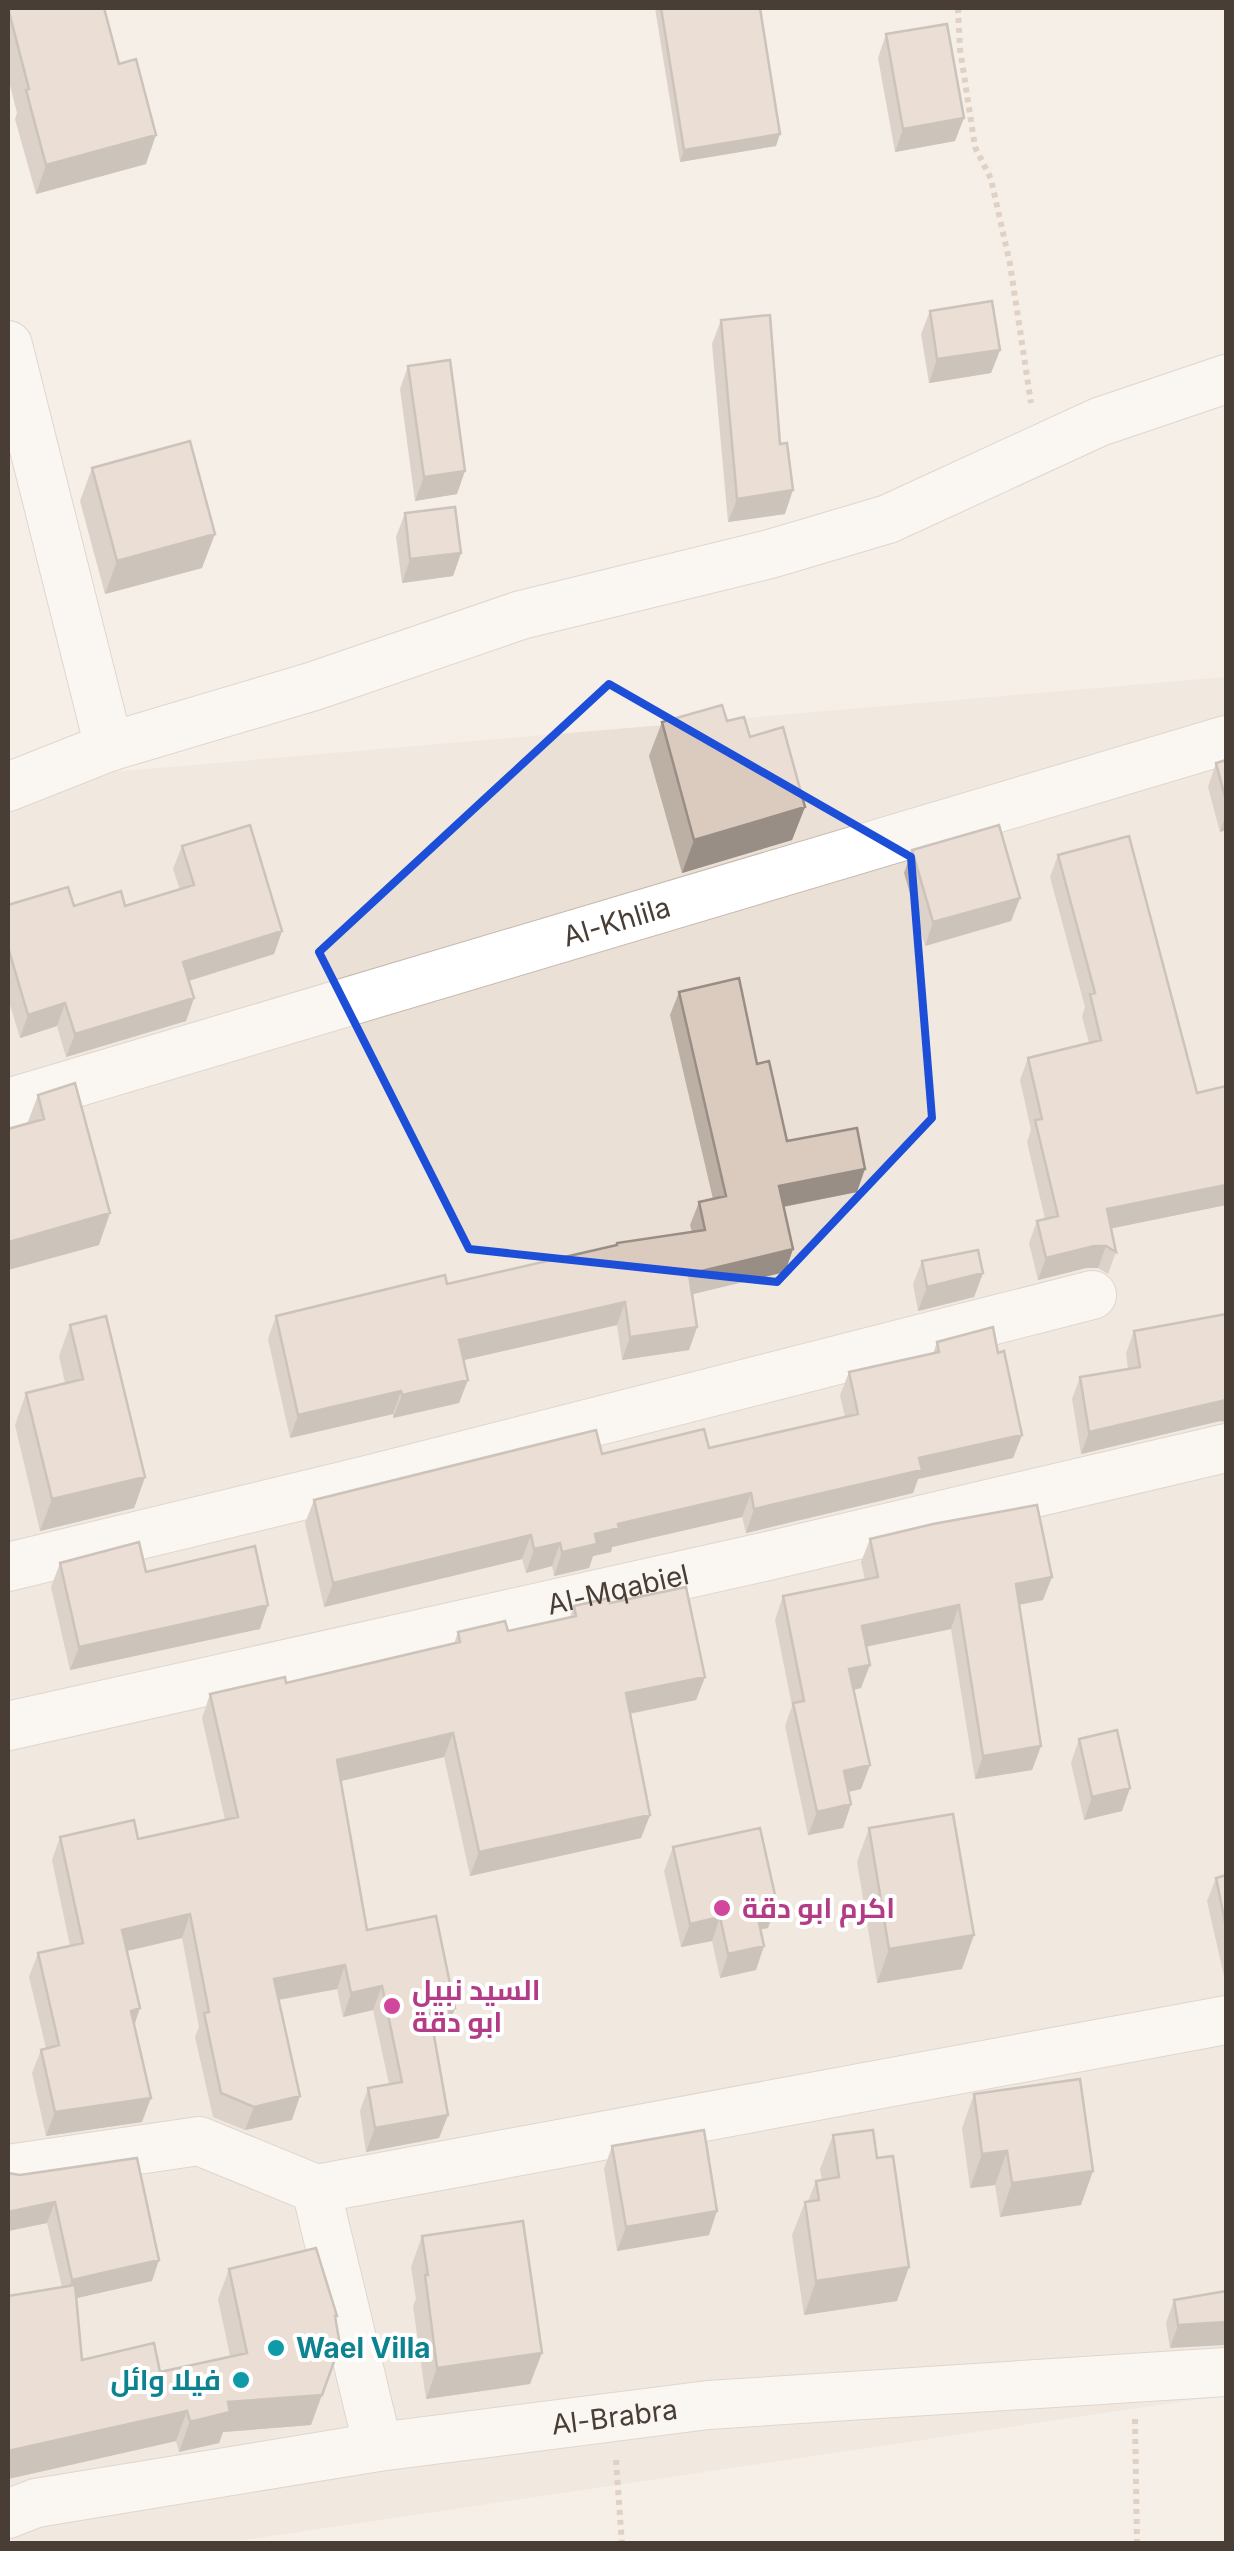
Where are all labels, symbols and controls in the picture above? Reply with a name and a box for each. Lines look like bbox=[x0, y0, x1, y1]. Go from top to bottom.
street label: Al-Khlila bbox=[559, 890, 674, 954]
street label: Al-Mqabiel bbox=[544, 1557, 692, 1622]
place label: اكرم ابو دقة bbox=[742, 1891, 895, 1928]
marker: اكرم ابو دقة bbox=[711, 1897, 733, 1919]
place label: السيد نبيل ابو دقة bbox=[412, 1973, 540, 2039]
marker: السيد نبيل ابو دقة bbox=[381, 1995, 403, 2017]
place label: Wael Villa bbox=[296, 2331, 431, 2365]
marker: Wael Villa bbox=[265, 2337, 287, 2359]
place label: فيلا وائل bbox=[110, 2363, 221, 2397]
marker: فيلا وائل bbox=[230, 2369, 252, 2391]
street label: Al-Brabra bbox=[549, 2392, 680, 2442]

